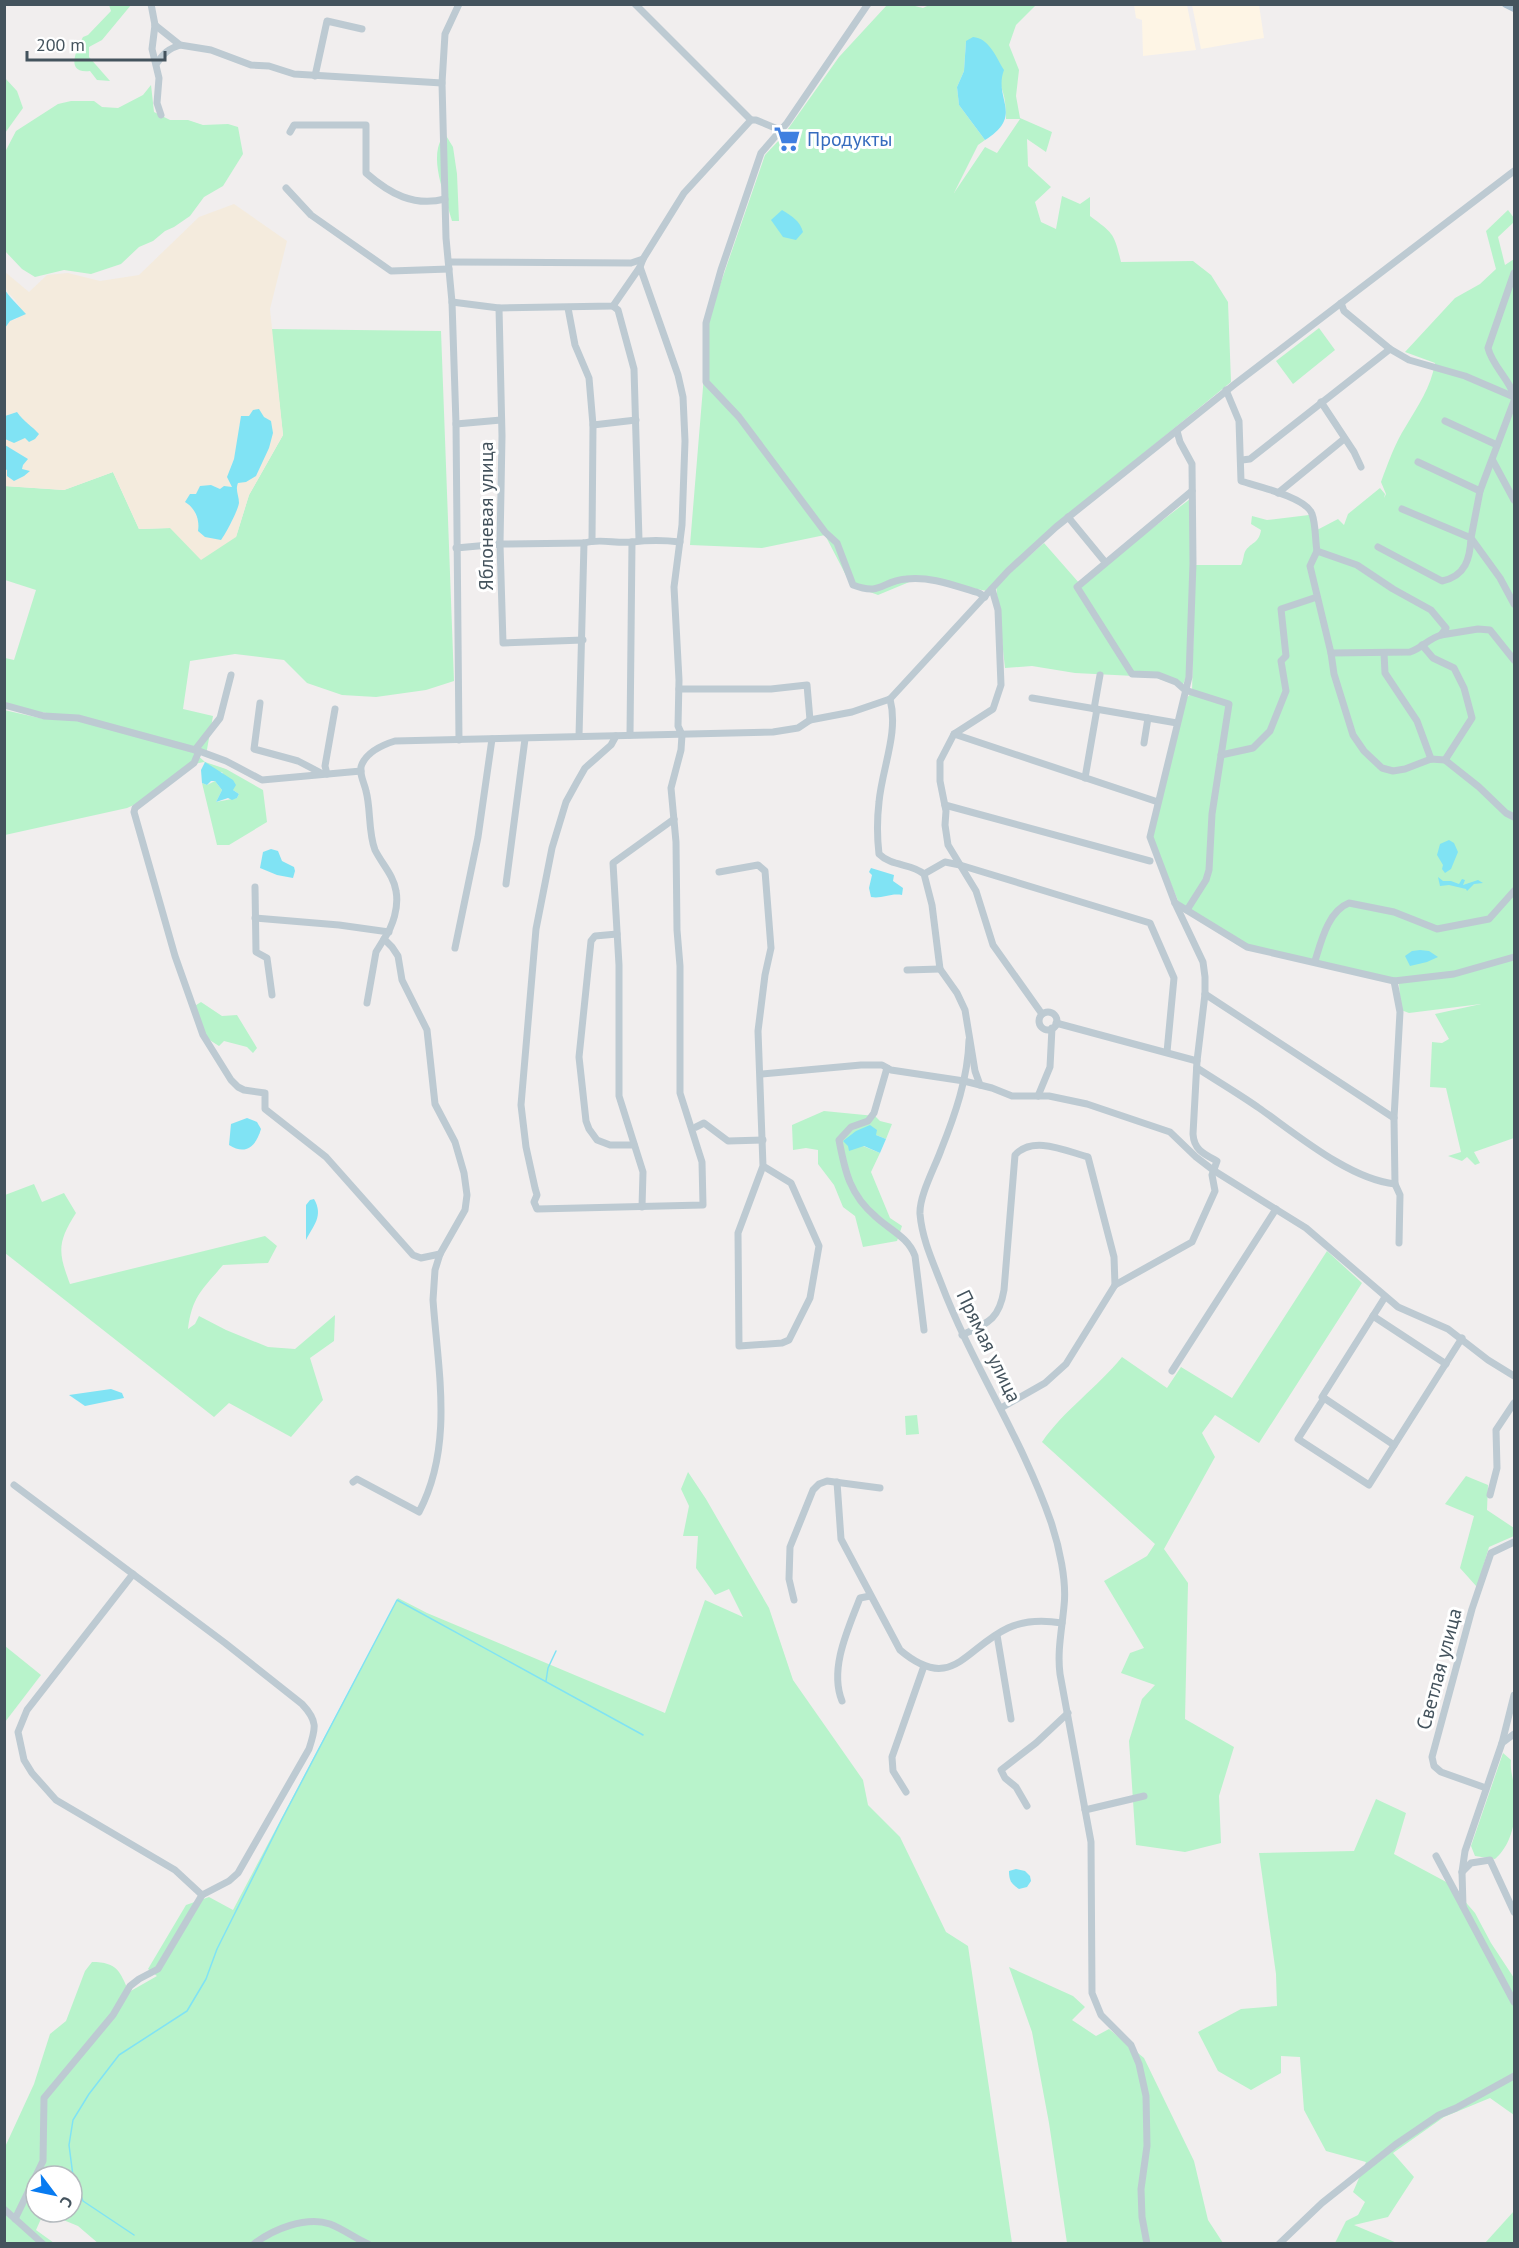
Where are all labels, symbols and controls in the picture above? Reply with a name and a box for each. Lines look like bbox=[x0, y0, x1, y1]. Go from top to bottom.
scale bar bbox=[27, 24, 165, 62]
text: 200 m bbox=[36, 33, 85, 56]
supermarket icon: Продукты bbox=[772, 124, 802, 154]
place label: Продукты bbox=[807, 126, 892, 152]
street label: Яблоневая улица bbox=[473, 441, 499, 591]
street label: Прямая улица bbox=[951, 1285, 1027, 1407]
street label: Светлая улица bbox=[1410, 1605, 1468, 1733]
north arrow bbox=[24, 2164, 84, 2224]
text: С bbox=[56, 2193, 78, 2211]

